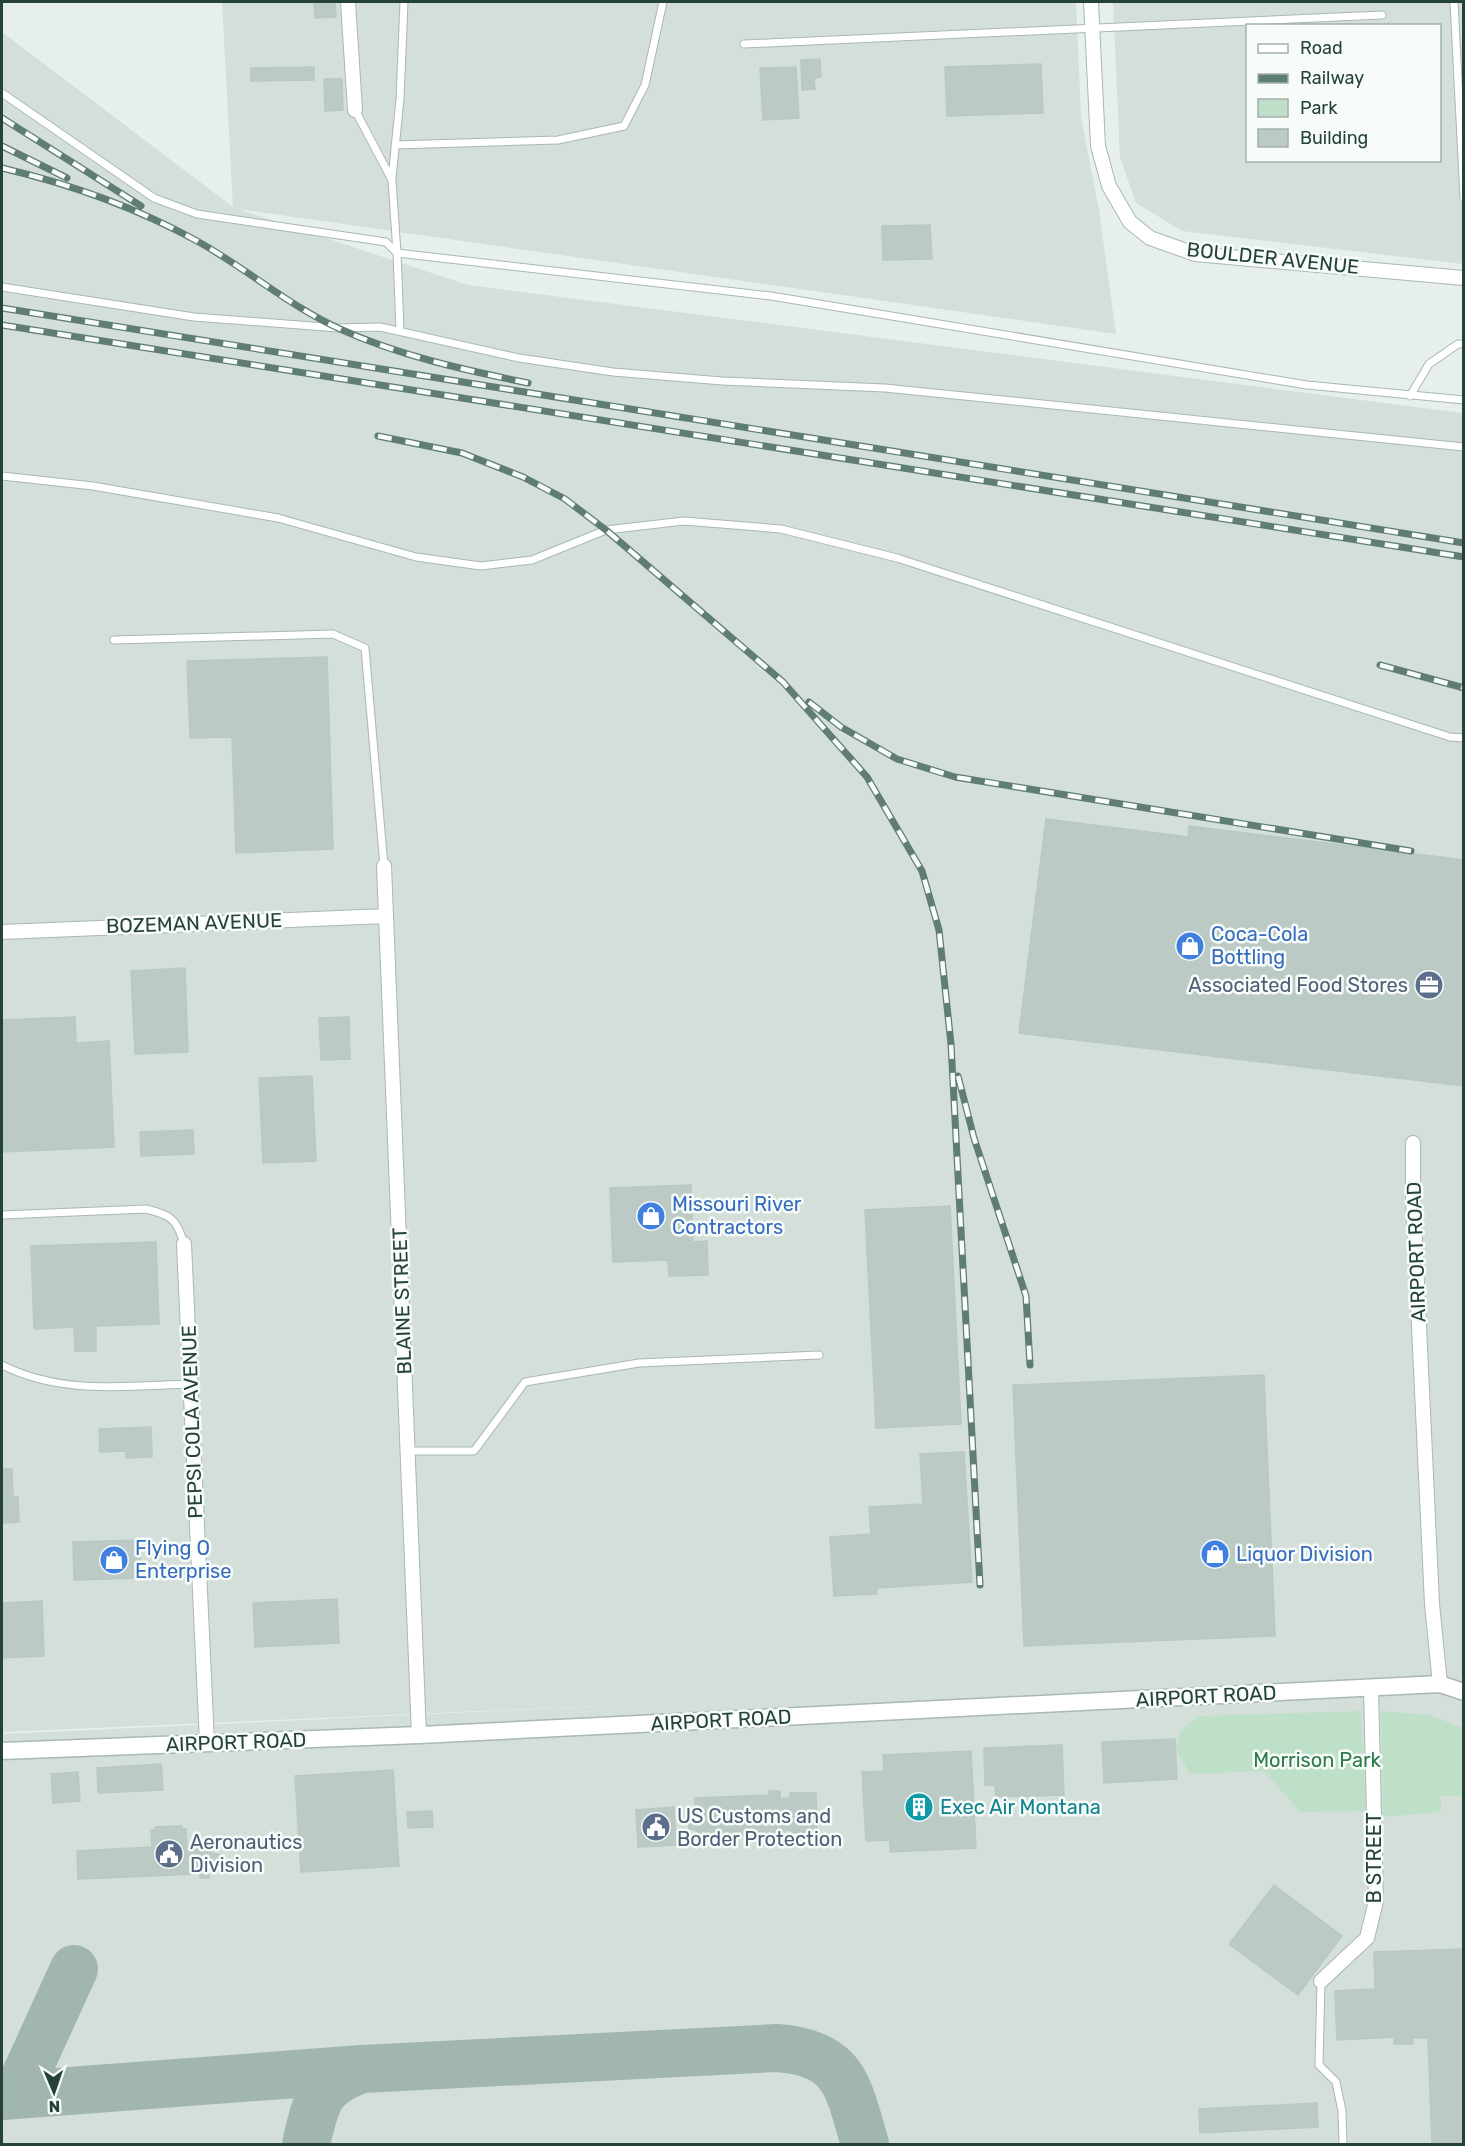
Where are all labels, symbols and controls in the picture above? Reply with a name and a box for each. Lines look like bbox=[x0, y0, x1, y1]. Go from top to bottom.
legend bbox=[1246, 24, 1441, 162]
text: Road bbox=[1300, 37, 1343, 59]
text: Railway bbox=[1300, 67, 1364, 89]
text: Park bbox=[1300, 97, 1338, 119]
text: Building bbox=[1300, 127, 1368, 149]
street label: BOULDER AVENUE bbox=[1186, 237, 1360, 279]
street label: BOZEMAN AVENUE bbox=[106, 908, 282, 938]
place label: Coca-Cola Bottling bbox=[1211, 922, 1308, 969]
shop icon: Coca-Cola Bottling bbox=[1174, 930, 1206, 962]
office icon: Associated Food Stores bbox=[1413, 969, 1445, 1001]
place label: Associated Food Stores bbox=[1188, 973, 1408, 997]
street label: AIRPORT ROAD bbox=[1402, 1181, 1430, 1323]
place label: Missouri River Contractors bbox=[672, 1192, 802, 1239]
shop icon: Missouri River Contractors bbox=[635, 1200, 667, 1232]
street label: BLAINE STREET bbox=[387, 1227, 417, 1375]
street label: PEPSI COLA AVENUE bbox=[177, 1325, 207, 1519]
place label: Flying O Enterprise bbox=[135, 1536, 231, 1583]
shop icon: Liquor Division bbox=[1199, 1538, 1231, 1570]
place label: Liquor Division bbox=[1236, 1542, 1373, 1566]
shop icon: Flying O Enterprise bbox=[98, 1544, 130, 1576]
street label: AIRPORT ROAD bbox=[1135, 1680, 1277, 1712]
street label: AIRPORT ROAD bbox=[650, 1704, 792, 1736]
street label: AIRPORT ROAD bbox=[165, 1728, 307, 1756]
park label: Morrison Park bbox=[1253, 1748, 1382, 1772]
building icon: Exec Air Montana bbox=[903, 1791, 935, 1823]
place label: Exec Air Montana bbox=[940, 1795, 1101, 1819]
place label: US Customs and Border Protection bbox=[677, 1804, 842, 1851]
public building icon: US Customs and Border Protection bbox=[640, 1811, 672, 1843]
street label: B STREET bbox=[1362, 1812, 1386, 1904]
place label: Aeronautics Division bbox=[190, 1830, 302, 1877]
public building icon: Aeronautics Division bbox=[153, 1838, 185, 1870]
north arrow bbox=[24, 2062, 84, 2122]
text: N bbox=[48, 2097, 61, 2116]

